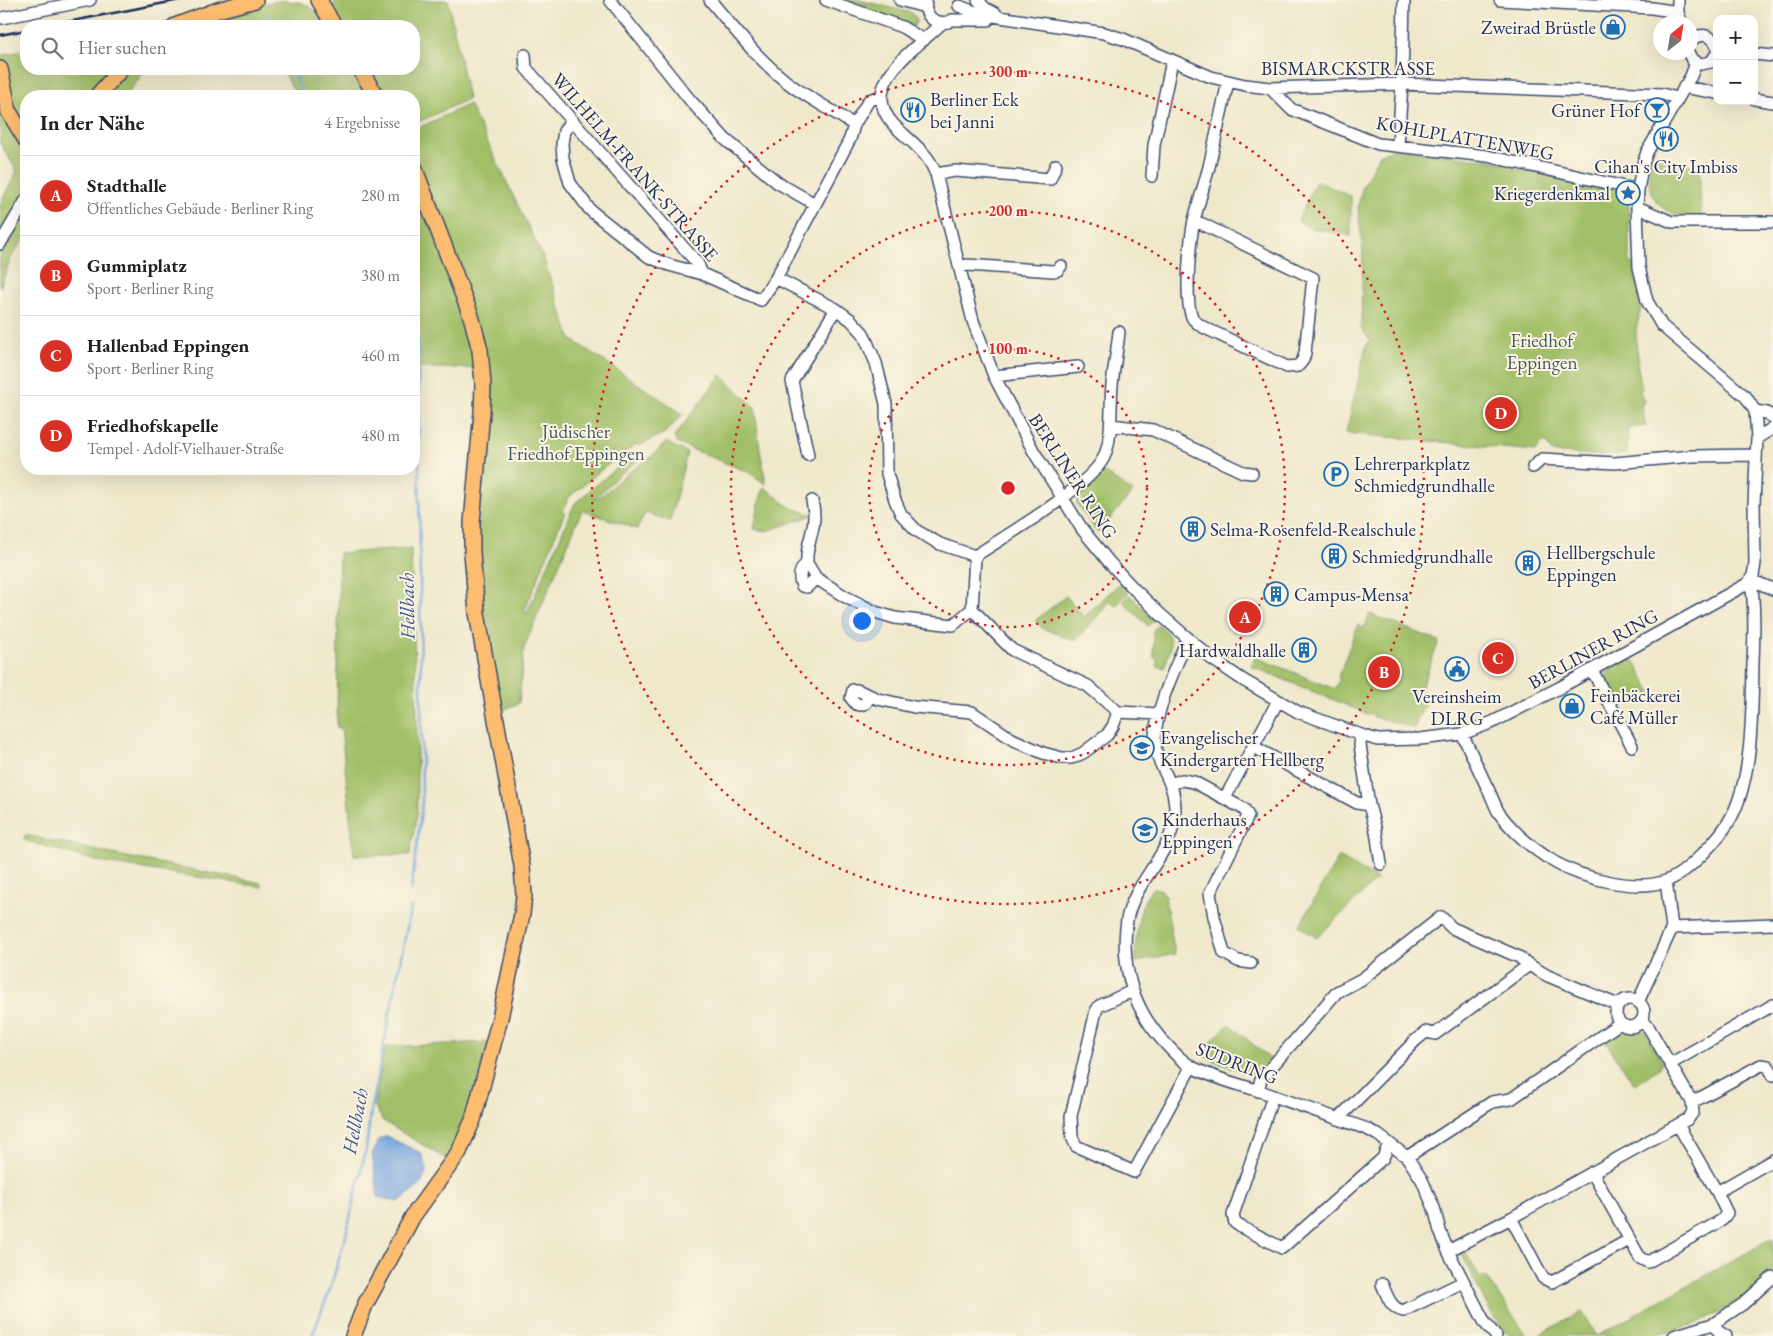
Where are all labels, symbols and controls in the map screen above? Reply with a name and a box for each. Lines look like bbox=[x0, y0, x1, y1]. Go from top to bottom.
shop icon: Zweirad Brüstle bbox=[1600, 14, 1626, 40]
place label: Zweirad Brüstle bbox=[1481, 15, 1596, 40]
north arrow bbox=[1653, 15, 1698, 60]
map controls bbox=[1713, 15, 1758, 105]
button: + bbox=[1713, 15, 1758, 60]
search box bbox=[20, 20, 420, 75]
icon: search bbox=[38, 34, 66, 62]
text: Hier suchen bbox=[78, 35, 167, 60]
street label: BISMARCKSTRASSE bbox=[1261, 56, 1435, 81]
button: − bbox=[1713, 60, 1758, 105]
text: 300 m bbox=[988, 62, 1028, 81]
street label: WILHELM-FRANK-STRASSE bbox=[546, 67, 724, 267]
place label: Berliner Eck bei Janni bbox=[930, 87, 1020, 134]
restaurant icon: Berliner Eck bei Janni bbox=[900, 97, 926, 123]
bar icon: Grüner Hof bbox=[1644, 97, 1670, 123]
place label: Grüner Hof bbox=[1551, 98, 1642, 123]
text: In der Nähe bbox=[40, 109, 145, 136]
street label: KOHLPLATTENWEG bbox=[1374, 110, 1556, 166]
text: 4 Ergebnisse bbox=[324, 112, 400, 133]
restaurant icon: Cihan's City Imbiss bbox=[1653, 126, 1679, 152]
place label: Cihan's City Imbiss bbox=[1594, 154, 1738, 179]
text: Stadthalle bbox=[87, 173, 167, 198]
place icon: Kriegerdenkmal bbox=[1615, 180, 1641, 206]
place label: Kriegerdenkmal bbox=[1494, 181, 1610, 206]
text: A bbox=[50, 185, 62, 206]
text: 280 m bbox=[361, 185, 400, 206]
text: Öffentliches Gebäude · Berliner Ring bbox=[87, 198, 313, 219]
text: 200 m bbox=[988, 201, 1028, 220]
text: Gummiplatz bbox=[87, 253, 187, 278]
text: B bbox=[51, 265, 61, 286]
text: 380 m bbox=[361, 265, 400, 286]
text: Sport · Berliner Ring bbox=[87, 278, 213, 299]
park label: Friedhof Eppingen bbox=[1507, 328, 1577, 375]
text: Hallenbad Eppingen bbox=[87, 333, 249, 358]
text: 100 m bbox=[988, 339, 1028, 358]
text: C bbox=[50, 345, 62, 366]
text: 460 m bbox=[361, 345, 400, 366]
text: Sport · Berliner Ring bbox=[87, 358, 213, 379]
pin: D bbox=[1485, 394, 1517, 432]
street label: BERLINER RING bbox=[1023, 408, 1123, 544]
text: Friedhofskapelle bbox=[87, 413, 218, 438]
park label: Jüdischer Friedhof Eppingen bbox=[507, 419, 645, 466]
text: D bbox=[50, 425, 62, 446]
text: 480 m bbox=[361, 425, 400, 446]
text: Tempel · Adolf-Vielhauer-Straße bbox=[87, 438, 284, 459]
place label: Lehrerparkplatz Schmiedgrundhalle bbox=[1354, 451, 1495, 498]
parking icon: Lehrerparkplatz Schmiedgrundhalle bbox=[1323, 461, 1349, 487]
centre of rings bbox=[999, 479, 1017, 497]
building icon: Selma-Rosenfeld-Realschule bbox=[1180, 516, 1206, 542]
place label: Selma-Rosenfeld-Realschule bbox=[1210, 517, 1416, 542]
place label: Hellbergschule Eppingen bbox=[1546, 540, 1655, 587]
building icon: Schmiedgrundhalle bbox=[1321, 543, 1347, 569]
place label: Schmiedgrundhalle bbox=[1352, 544, 1493, 569]
building icon: Hellbergschule Eppingen bbox=[1515, 550, 1541, 576]
water label: Hellbach bbox=[393, 572, 421, 641]
building icon: Campus-Mensa bbox=[1263, 581, 1289, 607]
place label: Campus-Mensa bbox=[1294, 582, 1409, 607]
pin: A bbox=[1229, 598, 1261, 636]
street label: BERLINER RING bbox=[1524, 603, 1663, 695]
your location bbox=[849, 608, 875, 634]
building icon: Hardwaldhalle bbox=[1291, 637, 1317, 663]
place label: Hardwaldhalle bbox=[1179, 638, 1286, 663]
pin: C bbox=[1482, 639, 1514, 677]
pin: B bbox=[1368, 653, 1400, 691]
public building icon: Vereinsheim DLRG bbox=[1444, 656, 1470, 682]
place label: Feinbäckerei Café Müller bbox=[1590, 683, 1681, 730]
place label: Vereinsheim DLRG bbox=[1412, 684, 1502, 731]
shop icon: Feinbäckerei Café Müller bbox=[1559, 693, 1585, 719]
place label: Evangelischer Kindergarten Hellberg bbox=[1160, 725, 1325, 772]
school or university icon: Evangelischer Kindergarten Hellberg bbox=[1129, 735, 1155, 761]
place label: Kinderhaus Eppingen bbox=[1162, 807, 1247, 854]
school or university icon: Kinderhaus Eppingen bbox=[1132, 817, 1158, 843]
street label: SÜDRING bbox=[1192, 1036, 1282, 1090]
water label: Hellbach bbox=[336, 1086, 374, 1157]

